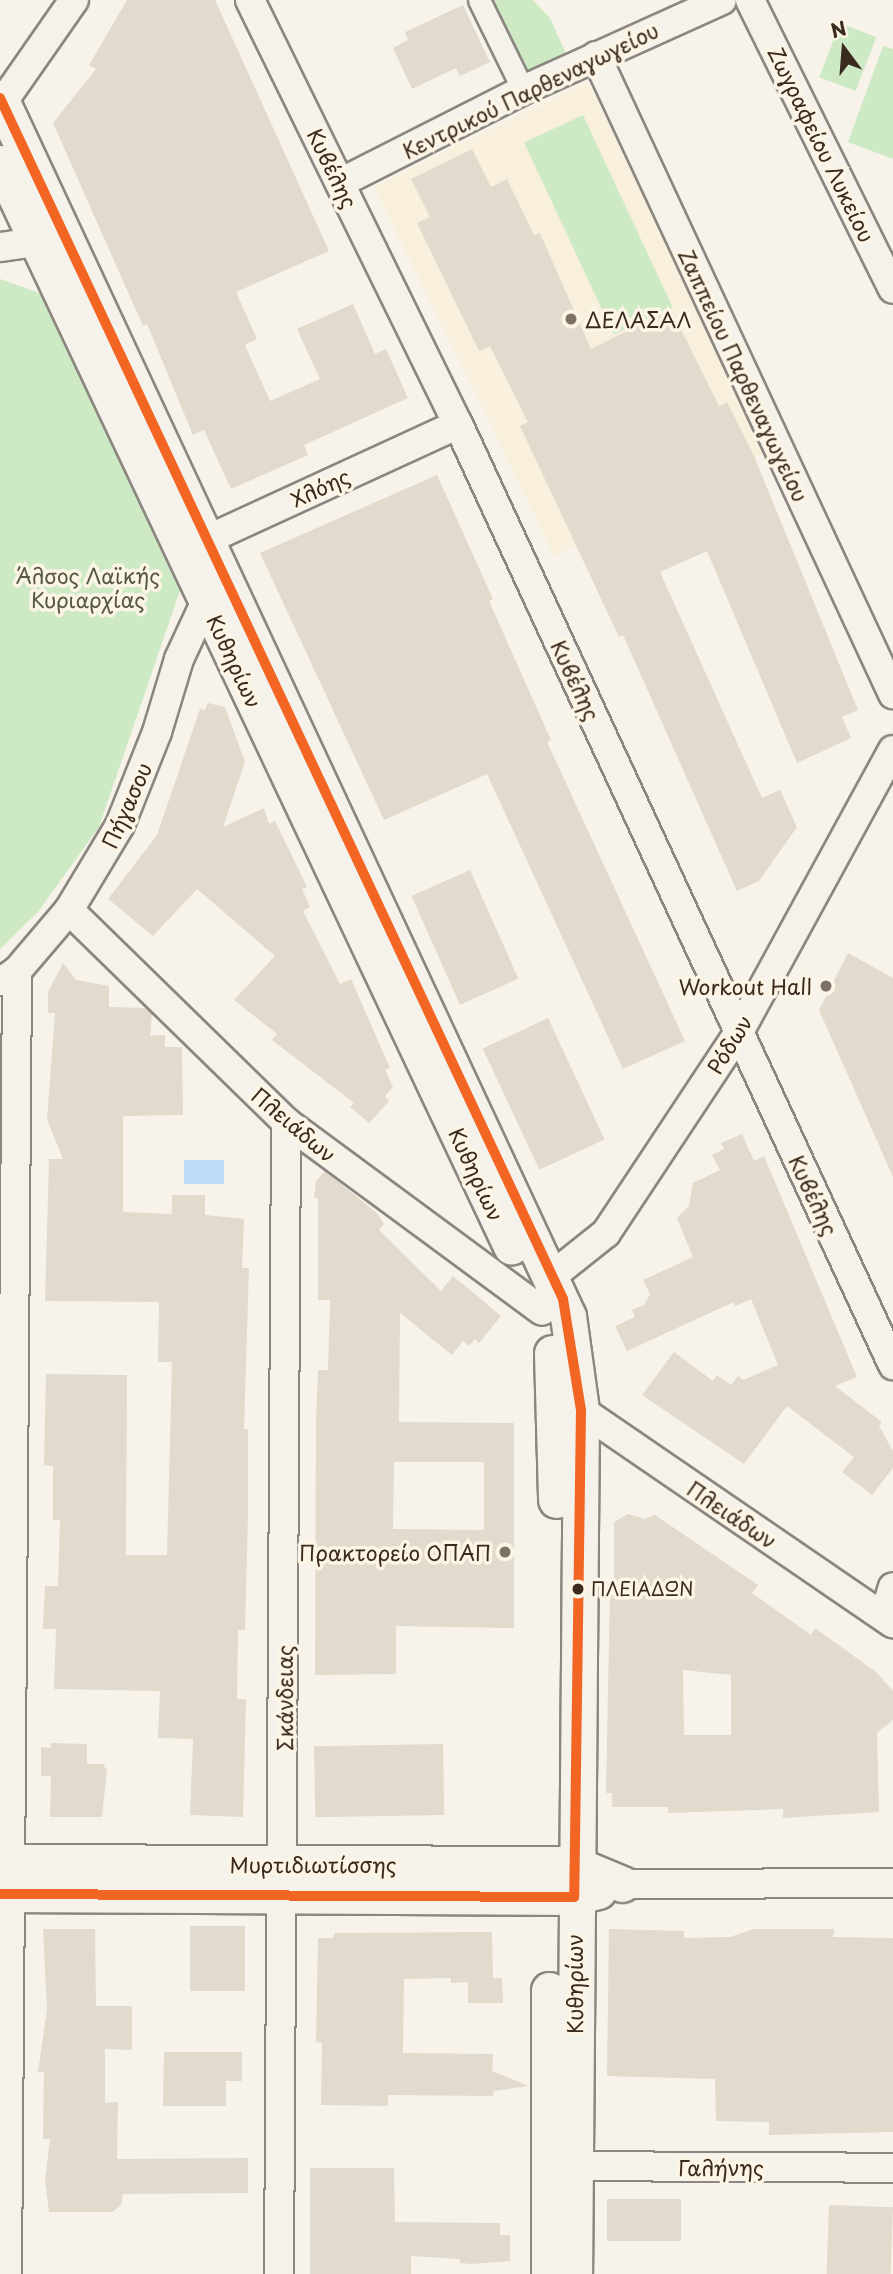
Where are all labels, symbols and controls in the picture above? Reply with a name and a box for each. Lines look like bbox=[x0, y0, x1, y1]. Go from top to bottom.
text: N bbox=[827, 13, 849, 44]
north arrow bbox=[809, 14, 879, 84]
street label: Κεντρικού Παρθεναγωγείου bbox=[397, 17, 663, 163]
street label: Ζωγραφείου Λυκείου bbox=[764, 42, 880, 246]
street label: Κυβέλης bbox=[303, 124, 363, 212]
street label: Ζαππείου Παρθεναγωγείου bbox=[674, 245, 814, 505]
place label: ΔΕΛΑΣΑΛ bbox=[585, 306, 691, 332]
marker: ΔΕΛΑΣΑΛ bbox=[563, 311, 579, 327]
street label: Χλόης bbox=[287, 463, 353, 511]
park label: Άλσος Λαϊκής Κυριαρχίας bbox=[15, 562, 161, 612]
street label: Κυθηρίων bbox=[202, 610, 268, 712]
street label: Κυβέλης bbox=[546, 636, 606, 724]
street label: Πήγασου bbox=[96, 758, 156, 852]
place label: Workout Hall bbox=[678, 973, 812, 999]
marker: Workout Hall bbox=[818, 978, 834, 994]
street label: Ρόδων bbox=[701, 1010, 757, 1078]
street label: Πλειάδων bbox=[247, 1081, 341, 1167]
street label: Κυθηρίων bbox=[444, 1123, 510, 1225]
street label: Κυβέλης bbox=[784, 1151, 844, 1239]
street label: Πλειάδων bbox=[682, 1475, 782, 1553]
place label: Πρακτορείο ΟΠΑΠ bbox=[299, 1539, 491, 1565]
marker: Πρακτορείο ΟΠΑΠ bbox=[497, 1544, 513, 1560]
place label: ΠΛΕΙΑΔΩΝ bbox=[591, 1578, 694, 1600]
marker: ΠΛΕΙΑΔΩΝ bbox=[571, 1582, 585, 1596]
street label: Σκάνδειας bbox=[271, 1645, 297, 1751]
street label: Μυρτιδιωτίσσης bbox=[229, 1851, 397, 1877]
street label: Κυθηρίων bbox=[561, 1934, 587, 2034]
street label: Γαλήνης bbox=[678, 2154, 764, 2180]

